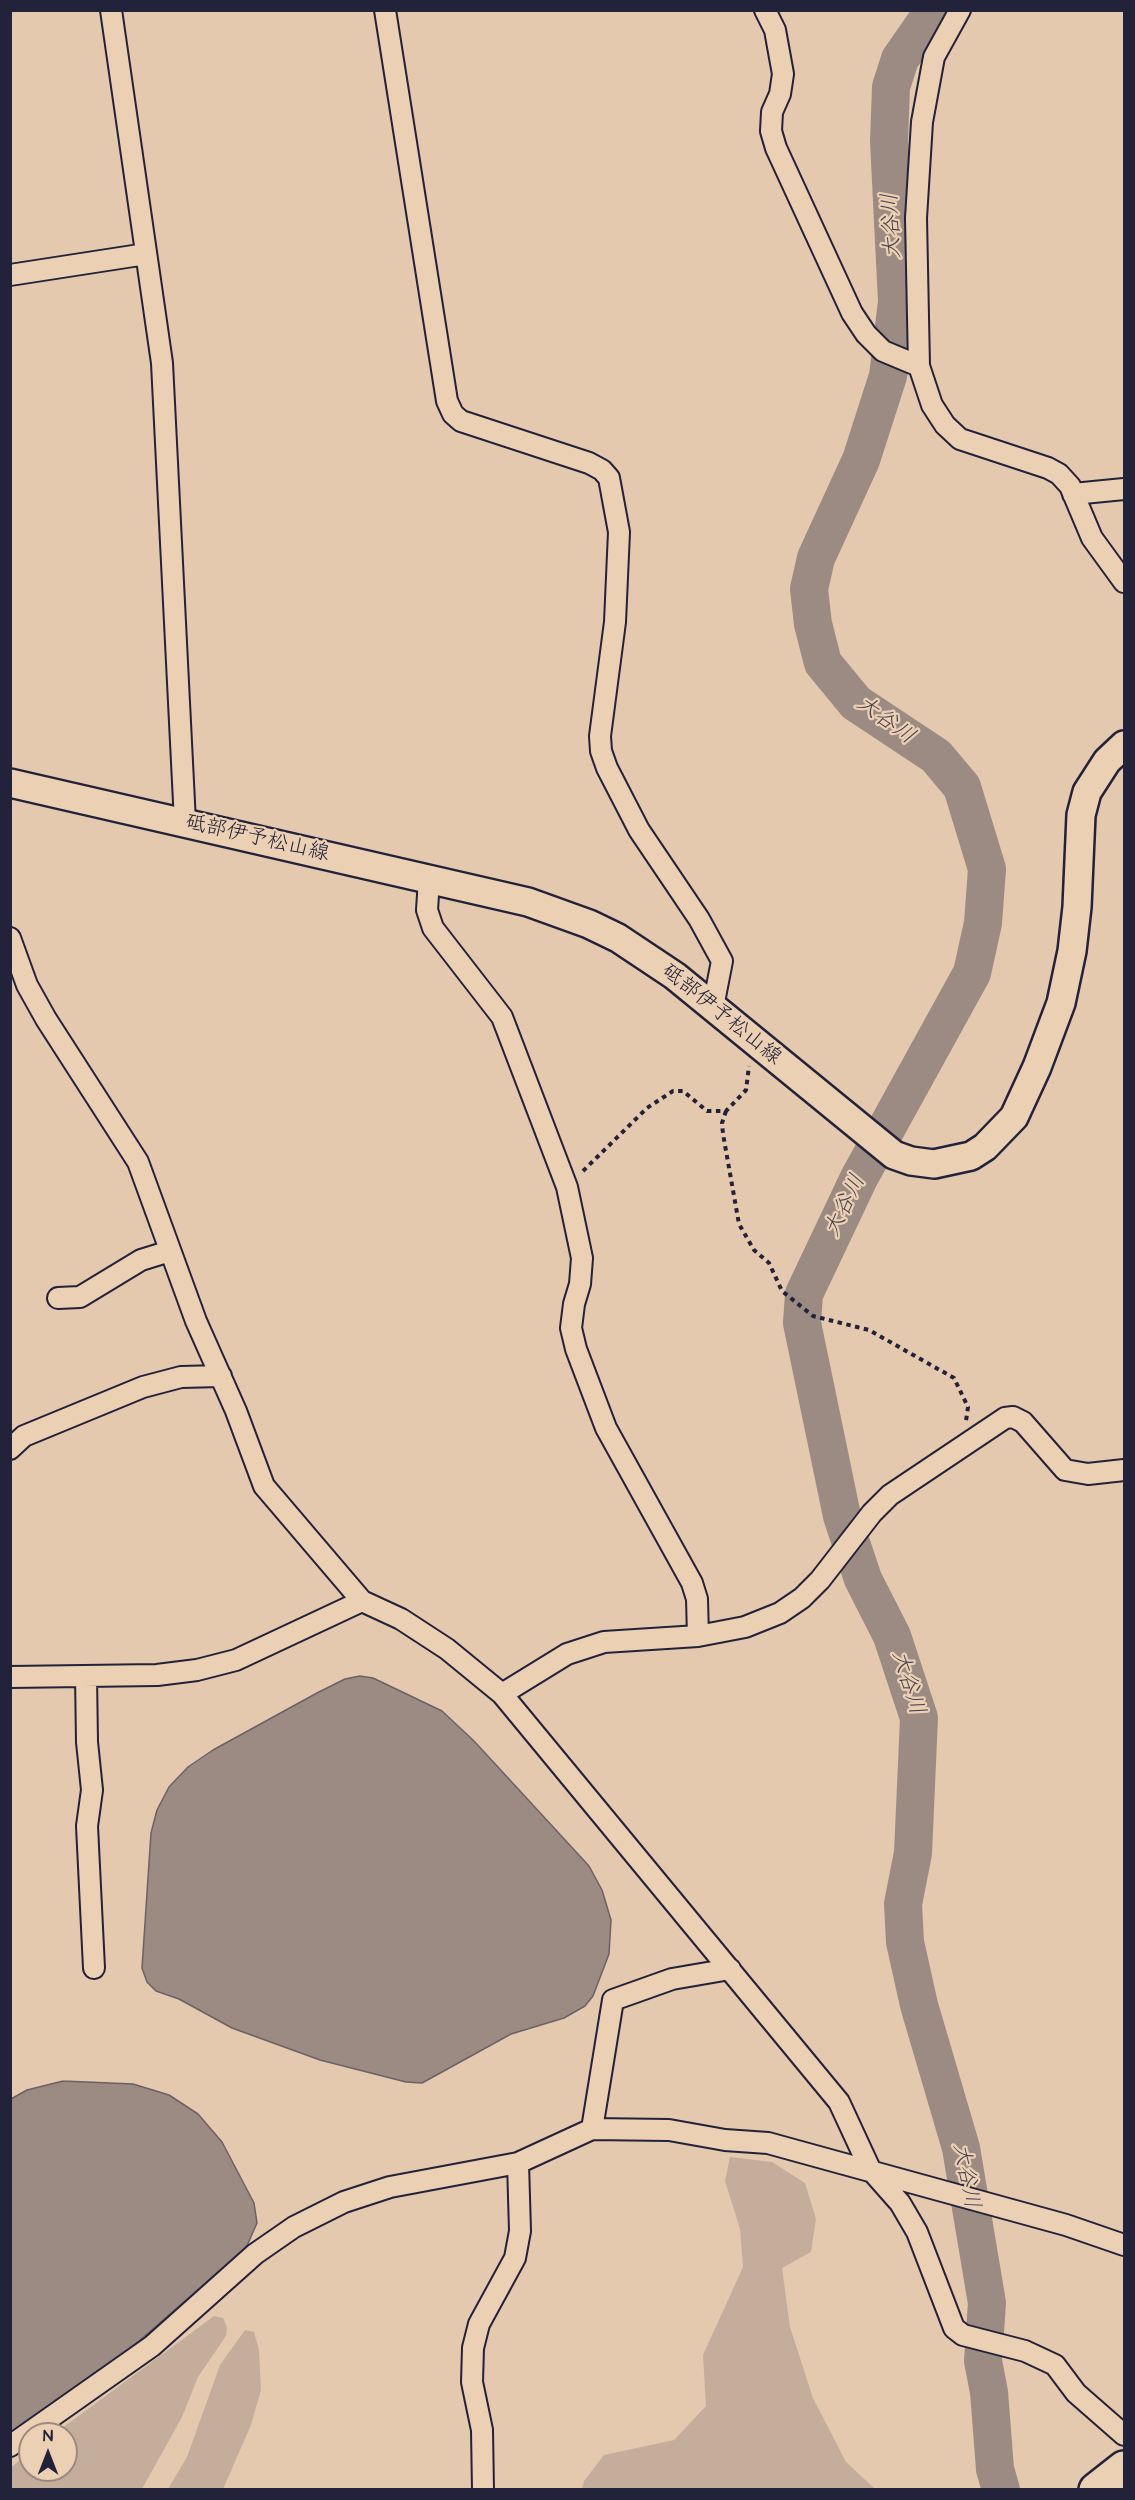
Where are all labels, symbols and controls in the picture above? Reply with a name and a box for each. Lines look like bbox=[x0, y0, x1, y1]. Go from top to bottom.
water label: 大谷川 bbox=[878, 192, 908, 260]
water label: 大谷川 bbox=[851, 691, 919, 751]
street label: 砥部伊予松山線 bbox=[183, 810, 331, 868]
street label: 砥部伊予松山線 bbox=[656, 959, 786, 1071]
water label: 大谷川 bbox=[820, 1171, 872, 1241]
water label: 大谷川 bbox=[885, 1648, 929, 1718]
water label: 大谷川 bbox=[946, 2141, 984, 2211]
north arrow bbox=[18, 2422, 78, 2482]
text: N bbox=[43, 2425, 53, 2447]

